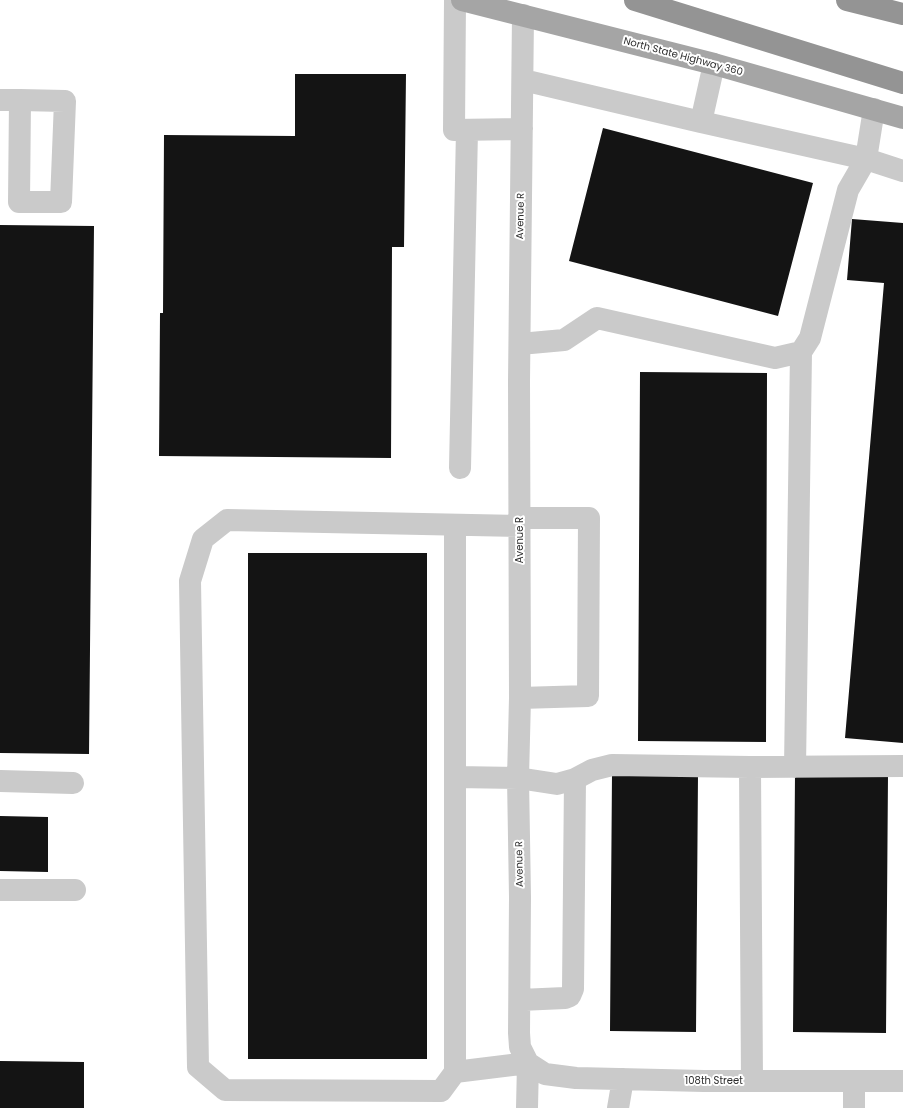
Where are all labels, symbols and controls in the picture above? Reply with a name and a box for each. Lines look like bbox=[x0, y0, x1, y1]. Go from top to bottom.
street label: North State Highway 360 bbox=[622, 35, 744, 79]
street label: Avenue R bbox=[515, 193, 527, 239]
street label: Avenue R bbox=[514, 517, 526, 563]
street label: Avenue R bbox=[514, 841, 526, 887]
street label: 108th Street bbox=[685, 1075, 743, 1087]

